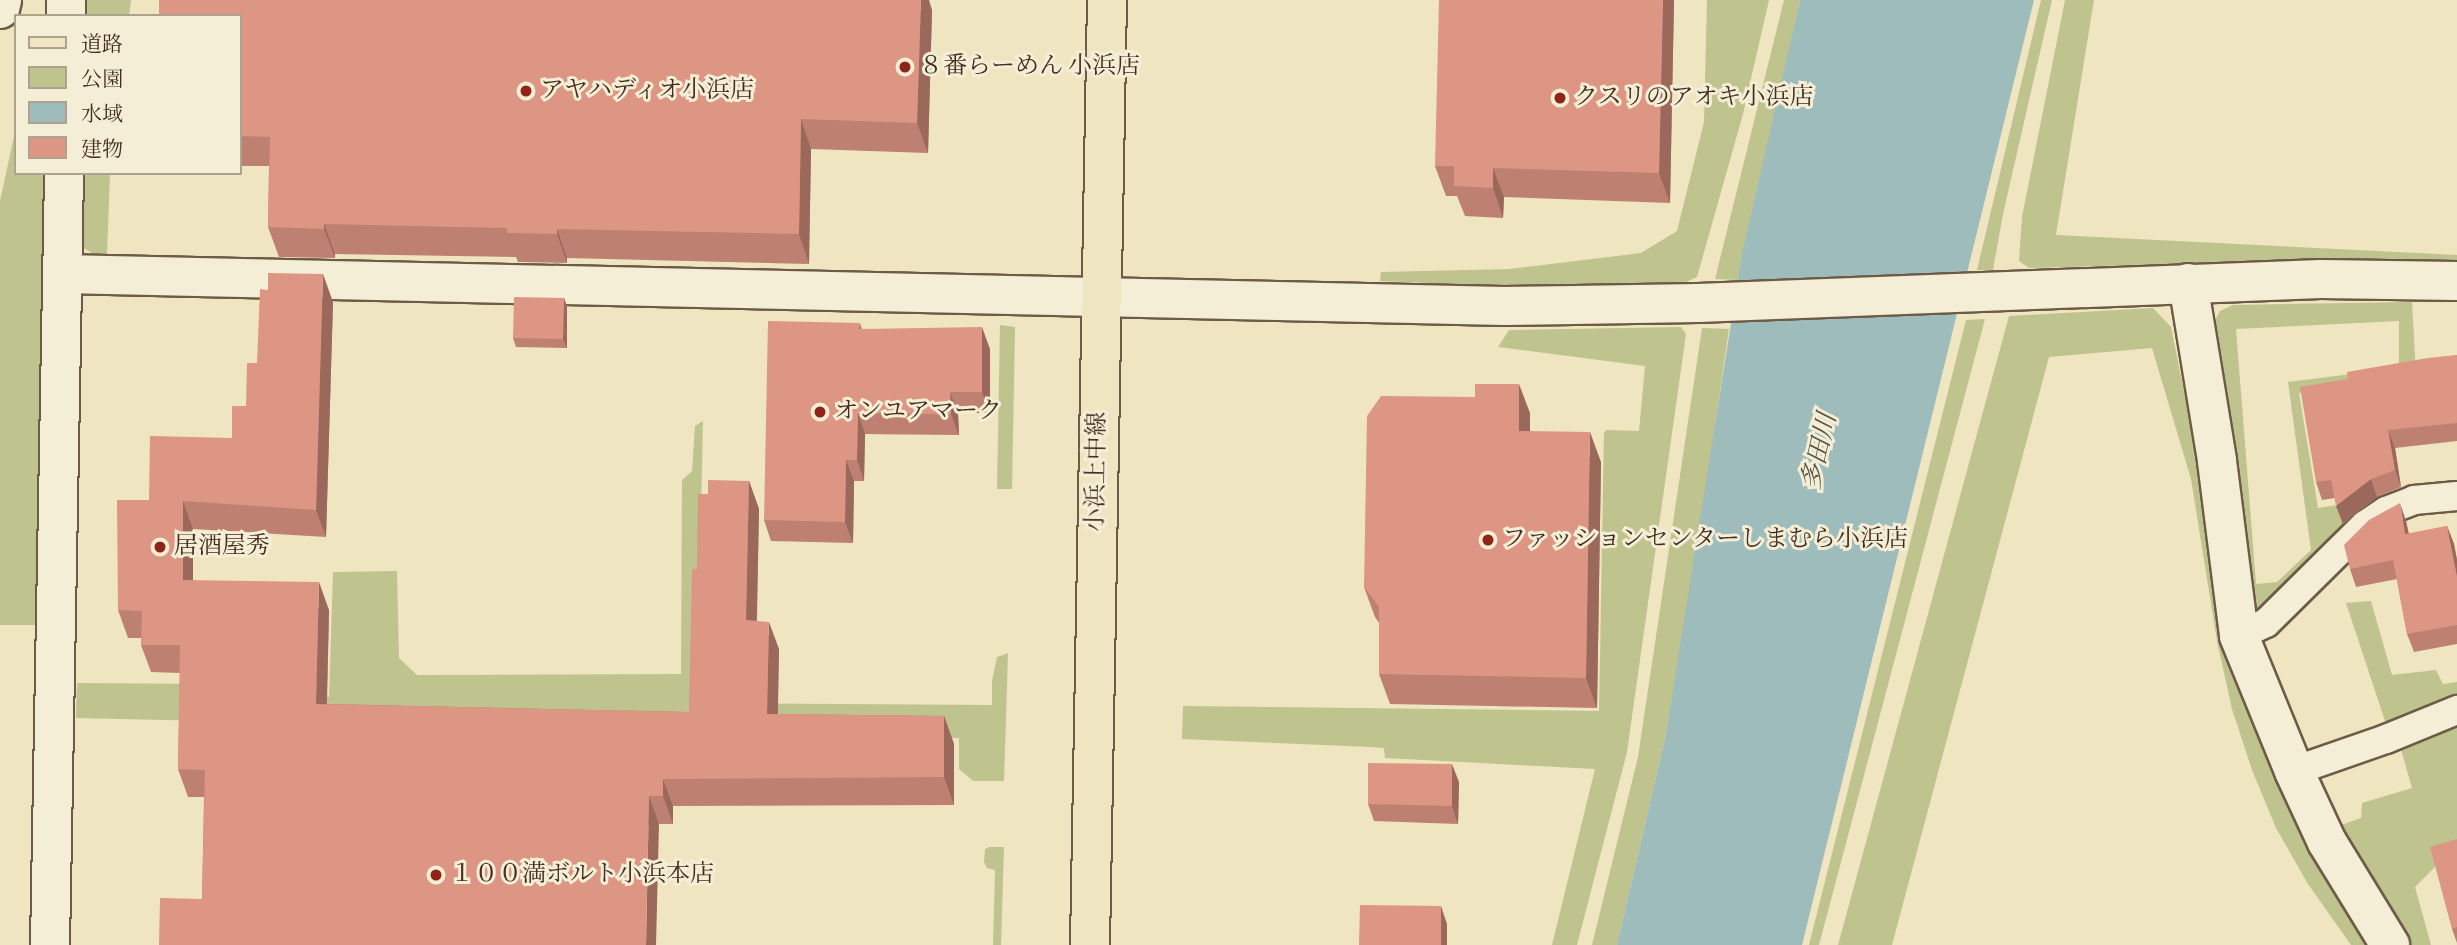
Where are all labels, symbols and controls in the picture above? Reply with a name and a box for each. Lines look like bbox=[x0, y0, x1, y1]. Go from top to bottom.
legend bbox=[14, 14, 242, 175]
text: 道路 bbox=[81, 32, 123, 58]
place label: ８番らーめん 小浜店 bbox=[919, 53, 1140, 81]
marker: ８番らーめん 小浜店 bbox=[897, 59, 913, 75]
text: 公園 bbox=[81, 67, 123, 93]
place label: アヤハディオ小浜店 bbox=[540, 77, 756, 105]
marker: アヤハディオ小浜店 bbox=[518, 83, 534, 99]
place label: クスリのアオキ小浜店 bbox=[1574, 84, 1814, 112]
marker: クスリのアオキ小浜店 bbox=[1552, 90, 1568, 106]
text: 水域 bbox=[81, 102, 123, 128]
text: 建物 bbox=[81, 137, 123, 163]
place label: オンユアマーク bbox=[834, 398, 1002, 426]
marker: オンユアマーク bbox=[812, 404, 828, 420]
water label: 多田川 bbox=[1796, 410, 1844, 494]
street label: 小浜上中線 bbox=[1082, 412, 1112, 532]
place label: ファッションセンターしまむら小浜店 bbox=[1502, 526, 1910, 554]
marker: ファッションセンターしまむら小浜店 bbox=[1480, 532, 1496, 548]
place label: 居酒屋秀 bbox=[174, 533, 270, 561]
marker: 居酒屋秀 bbox=[152, 539, 168, 555]
place label: １００満ボルト小浜本店 bbox=[450, 861, 714, 889]
marker: １００満ボルト小浜本店 bbox=[428, 867, 444, 883]

